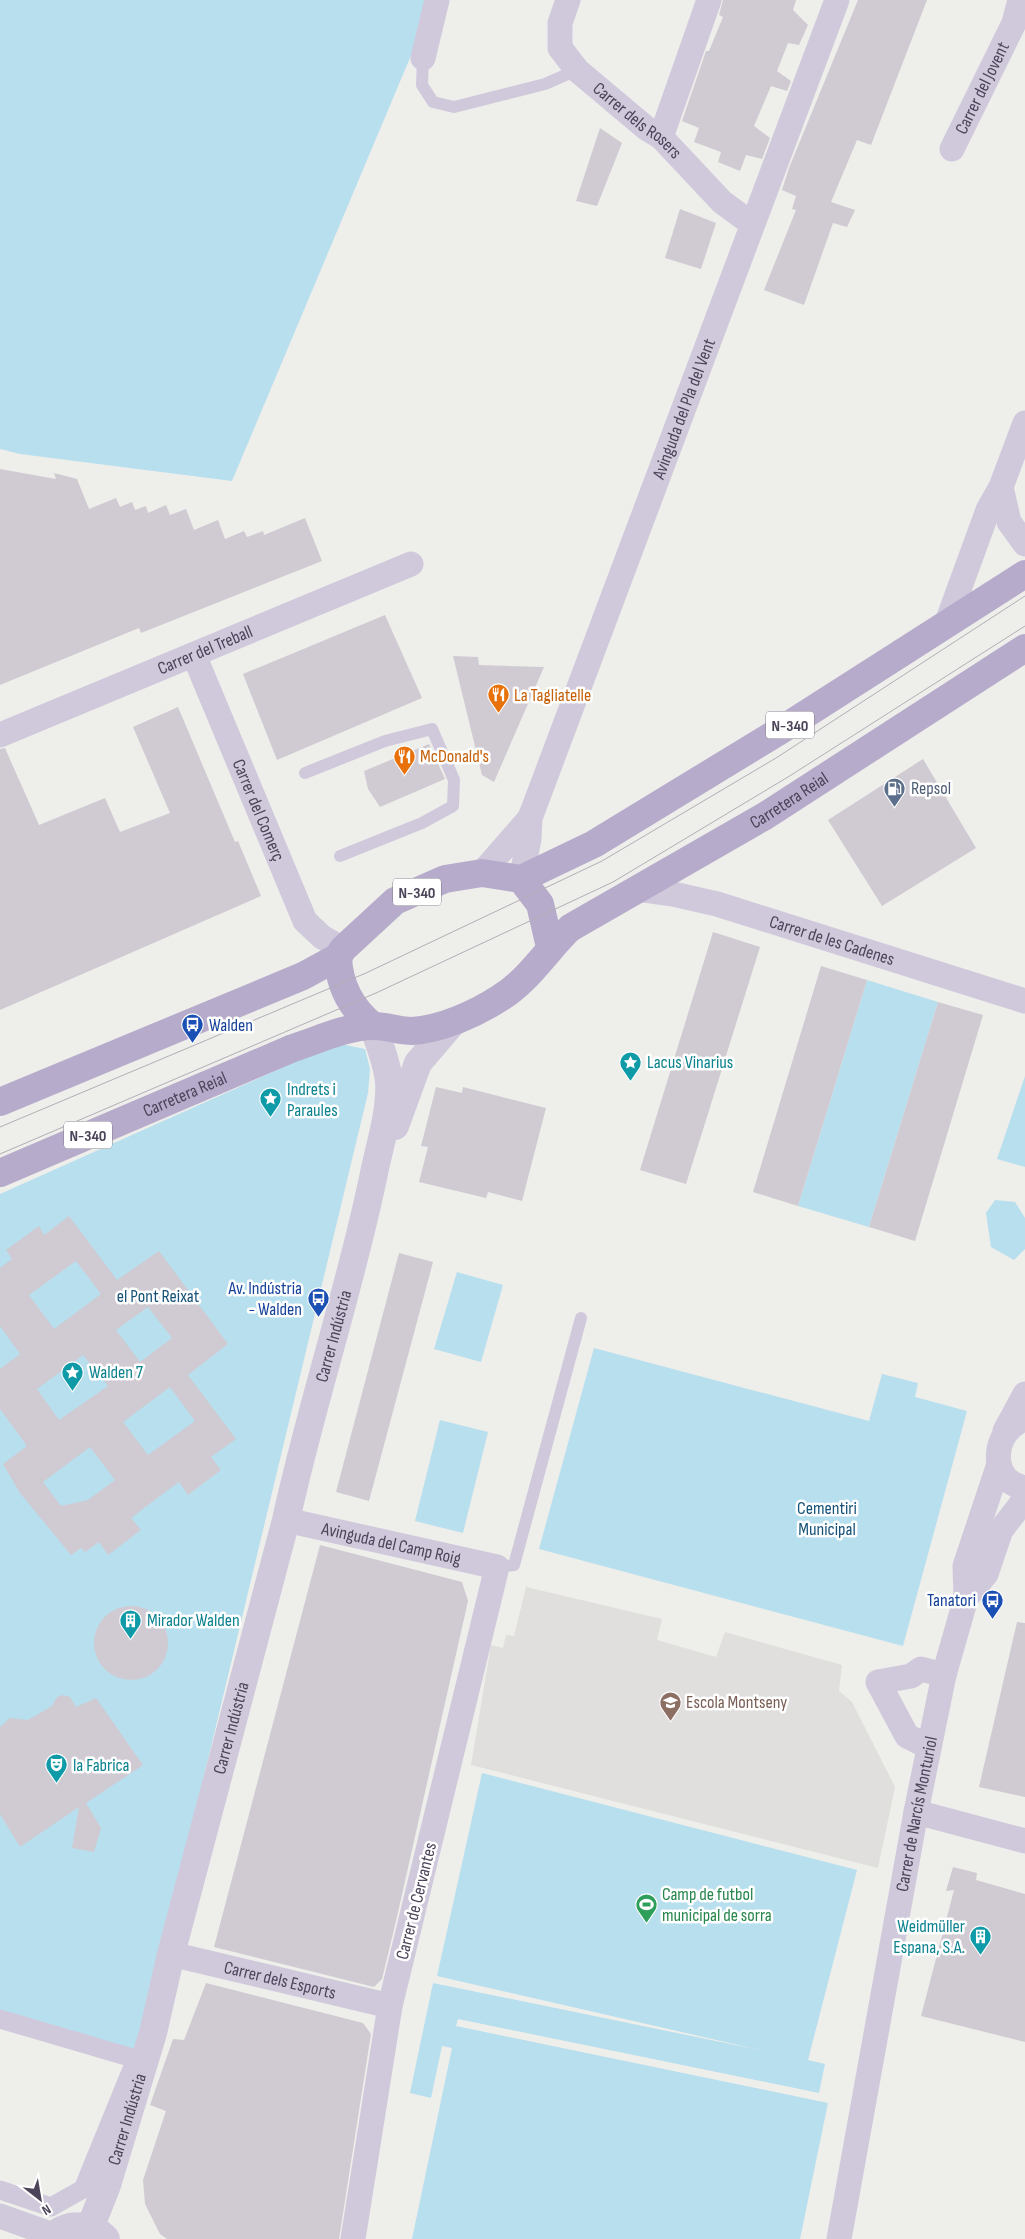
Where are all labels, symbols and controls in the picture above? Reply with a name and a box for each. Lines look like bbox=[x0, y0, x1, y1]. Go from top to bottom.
street label: Carrer del Jovent bbox=[951, 38, 1014, 138]
street label: Carrer dels Rosers bbox=[589, 78, 686, 163]
street label: Avinguda del Pla del Vent bbox=[648, 335, 720, 483]
street label: Carrer del Treball bbox=[155, 621, 256, 679]
restaurant icon: La Tagliatelle bbox=[486, 683, 510, 714]
place label: La Tagliatelle bbox=[514, 685, 591, 706]
road number: N-340 bbox=[766, 712, 814, 738]
restaurant icon: McDonald's bbox=[392, 744, 416, 775]
place label: McDonald's bbox=[420, 746, 489, 767]
street label: Carrer del Comerç bbox=[228, 756, 289, 864]
street label: Carretera Reial bbox=[746, 768, 832, 833]
fuel station icon: Repsol bbox=[883, 776, 907, 807]
place label: Repsol bbox=[911, 778, 951, 799]
road number: N-340 bbox=[393, 879, 441, 906]
street label: Carrer de les Cadenes bbox=[767, 911, 897, 970]
bus stop icon: Walden bbox=[181, 1013, 205, 1044]
place label: Walden bbox=[209, 1015, 253, 1036]
place icon: Lacus Vinarius bbox=[619, 1050, 643, 1081]
place label: Lacus Vinarius bbox=[647, 1052, 733, 1073]
street label: Carretera Reial bbox=[140, 1067, 230, 1122]
place label: Indrets i Paraules bbox=[287, 1079, 338, 1121]
place icon: Indrets i Paraules bbox=[259, 1087, 283, 1118]
road number: N-340 bbox=[64, 1122, 112, 1148]
place label: Av. Indústria - Walden bbox=[228, 1278, 302, 1320]
park label: el Pont Reixat bbox=[117, 1286, 200, 1307]
bus stop icon: Av. Indústria - Walden bbox=[306, 1286, 330, 1317]
street label: Carrer Indústria bbox=[311, 1288, 356, 1385]
place icon: Walden 7 bbox=[61, 1360, 85, 1391]
place label: Walden 7 bbox=[89, 1362, 144, 1383]
park label: Cementiri Municipal bbox=[797, 1498, 857, 1540]
street label: Avinguda del Camp Roig bbox=[319, 1518, 463, 1570]
bus stop icon: Tanatori bbox=[980, 1588, 1004, 1619]
place label: Tanatori bbox=[927, 1590, 976, 1611]
building icon: Mirador Walden bbox=[119, 1608, 143, 1639]
place label: Mirador Walden bbox=[147, 1610, 240, 1631]
street label: Carrer Indústria bbox=[209, 1680, 254, 1776]
school or university icon: Escola Montseny bbox=[658, 1690, 682, 1721]
place label: Escola Montseny bbox=[686, 1692, 787, 1713]
street label: Carrer de Narcís Monturiol bbox=[892, 1735, 942, 1893]
theatre icon: la Fabrica bbox=[45, 1753, 69, 1784]
place label: la Fabrica bbox=[73, 1755, 130, 1776]
street label: Carrer de Cervantes bbox=[392, 1840, 441, 1962]
place label: Camp de futbol municipal de sorra bbox=[662, 1884, 772, 1926]
sports icon: Camp de futbol municipal de sorra bbox=[634, 1892, 658, 1923]
place label: Weidmüller Espana, S.A. bbox=[893, 1916, 965, 1958]
building icon: Weidmüller Espana, S.A. bbox=[969, 1924, 993, 1955]
street label: Carrer dels Esports bbox=[222, 1957, 338, 2004]
street label: Carrer Indústria bbox=[104, 2071, 151, 2168]
north arrow bbox=[15, 2174, 65, 2224]
text: N bbox=[39, 2201, 54, 2219]

